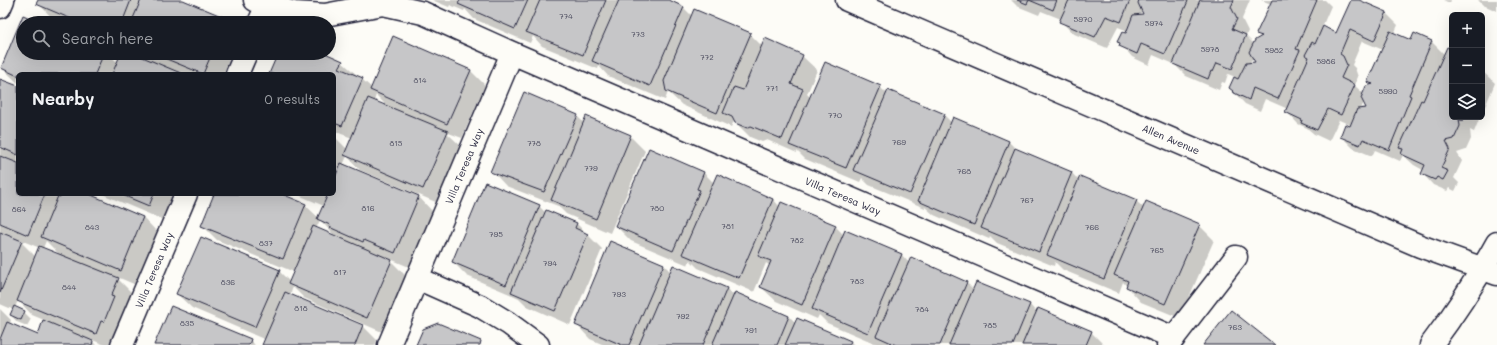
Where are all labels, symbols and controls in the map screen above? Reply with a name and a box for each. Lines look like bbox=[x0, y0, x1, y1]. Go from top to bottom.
house number: 774 bbox=[559, 11, 573, 21]
map controls bbox=[1449, 12, 1485, 120]
button: + bbox=[1449, 12, 1485, 48]
house number: 5970 bbox=[1074, 14, 1092, 24]
search box bbox=[16, 16, 336, 60]
house number: 5974 bbox=[1145, 18, 1164, 28]
icon: search bbox=[30, 27, 52, 49]
text: Search here bbox=[62, 28, 153, 48]
house number: 773 bbox=[631, 29, 645, 39]
house number: 5978 bbox=[1201, 44, 1219, 54]
house number: 5982 bbox=[1265, 45, 1283, 55]
button: − bbox=[1449, 48, 1485, 84]
house number: 772 bbox=[700, 52, 714, 62]
house number: 5986 bbox=[1316, 56, 1336, 66]
house number: 814 bbox=[413, 75, 427, 85]
house number: 771 bbox=[766, 83, 778, 93]
button: layers bbox=[1449, 84, 1485, 120]
house number: 5990 bbox=[1378, 86, 1398, 96]
text: Nearby bbox=[32, 87, 94, 109]
text: 0 results bbox=[265, 90, 320, 107]
house number: 770 bbox=[828, 110, 842, 120]
street label: Allen Avenue bbox=[1140, 121, 1202, 157]
street label: Villa Teresa Way bbox=[442, 126, 486, 206]
house number: 769 bbox=[892, 137, 906, 147]
house number: 815 bbox=[389, 138, 403, 148]
house number: 778 bbox=[527, 138, 541, 148]
house number: 779 bbox=[584, 163, 598, 173]
house number: 768 bbox=[957, 166, 971, 176]
street label: Villa Teresa Way bbox=[803, 174, 883, 218]
house number: 767 bbox=[1020, 195, 1034, 205]
house number: 816 bbox=[361, 203, 375, 213]
house number: 780 bbox=[650, 203, 664, 213]
house number: 864 bbox=[12, 204, 26, 214]
house number: 781 bbox=[722, 221, 734, 231]
house number: 843 bbox=[85, 222, 99, 232]
house number: 766 bbox=[1085, 222, 1099, 232]
house number: 795 bbox=[489, 229, 503, 239]
street label: Villa Teresa Way bbox=[132, 230, 176, 310]
house number: 782 bbox=[790, 235, 804, 245]
house number: 837 bbox=[259, 238, 274, 248]
house number: 765 bbox=[1150, 245, 1164, 255]
house number: 794 bbox=[543, 258, 557, 268]
house number: 817 bbox=[334, 267, 347, 277]
house number: 783 bbox=[850, 276, 864, 286]
house number: 836 bbox=[221, 277, 235, 287]
house number: 844 bbox=[62, 282, 76, 292]
house number: 793 bbox=[612, 289, 626, 299]
house number: 818 bbox=[294, 303, 308, 313]
house number: 784 bbox=[915, 304, 929, 314]
house number: 792 bbox=[676, 311, 690, 321]
house number: 835 bbox=[180, 318, 194, 328]
house number: 785 bbox=[983, 320, 997, 330]
house number: 763 bbox=[1228, 322, 1242, 332]
house number: 791 bbox=[745, 325, 757, 335]

